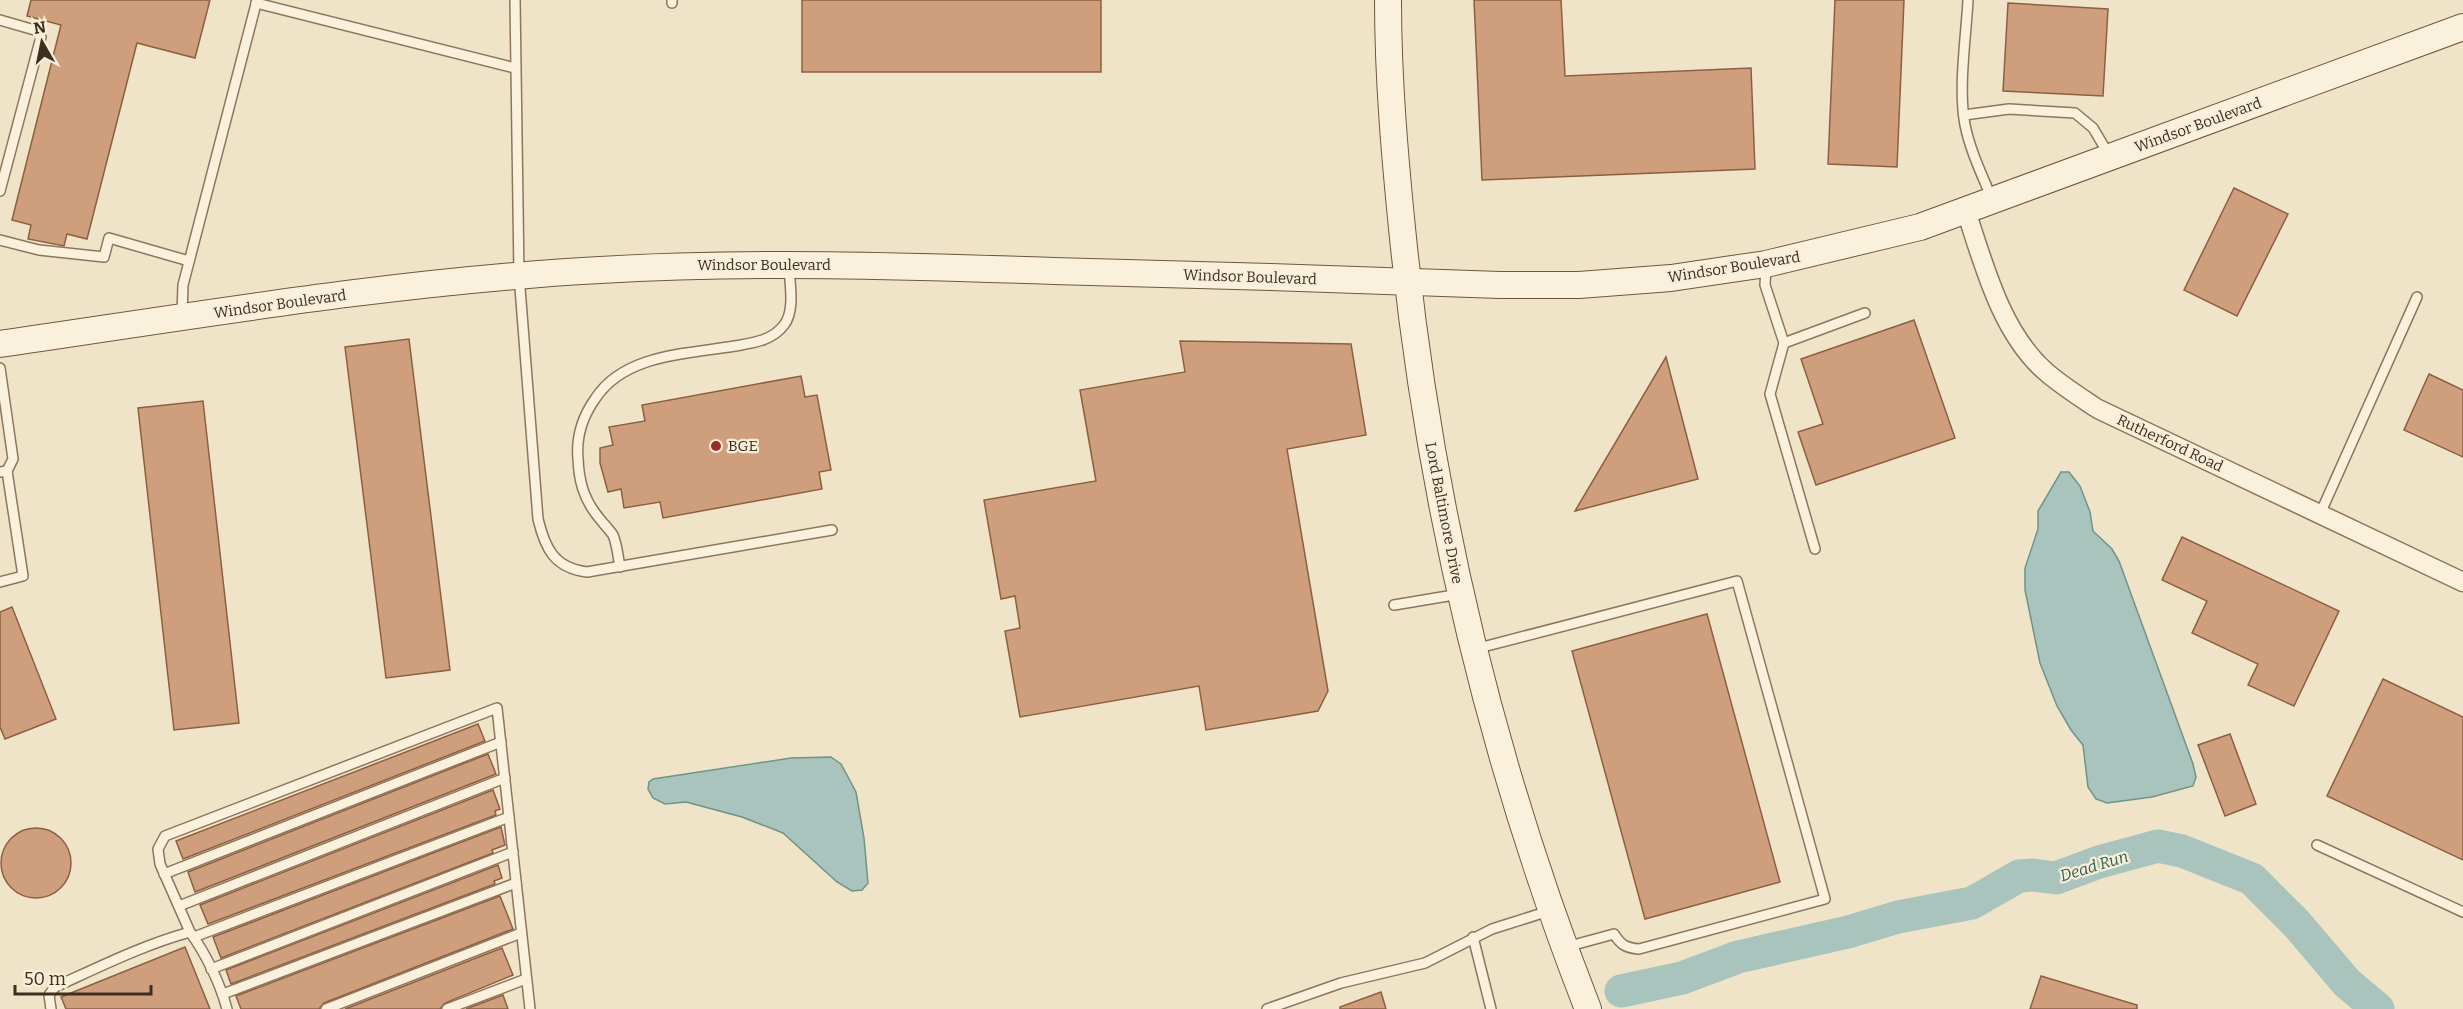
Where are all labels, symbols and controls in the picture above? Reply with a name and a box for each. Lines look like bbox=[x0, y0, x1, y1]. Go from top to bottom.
north arrow bbox=[12, 12, 72, 72]
text: N bbox=[32, 17, 47, 38]
street label: Windsor Boulevard bbox=[2132, 94, 2264, 156]
street label: Windsor Boulevard bbox=[1667, 248, 1801, 286]
street label: Windsor Boulevard bbox=[697, 256, 831, 274]
street label: Windsor Boulevard bbox=[1183, 266, 1317, 288]
street label: Windsor Boulevard bbox=[213, 286, 348, 322]
street label: Rutherford Road bbox=[2114, 410, 2226, 476]
place label: BGE bbox=[728, 437, 758, 455]
marker: BGE bbox=[709, 439, 723, 453]
street label: Lord Baltimore Drive bbox=[1421, 441, 1467, 585]
water label: Dead Run bbox=[2058, 847, 2130, 885]
scale bar bbox=[15, 958, 152, 996]
text: 50 m bbox=[24, 968, 66, 990]

